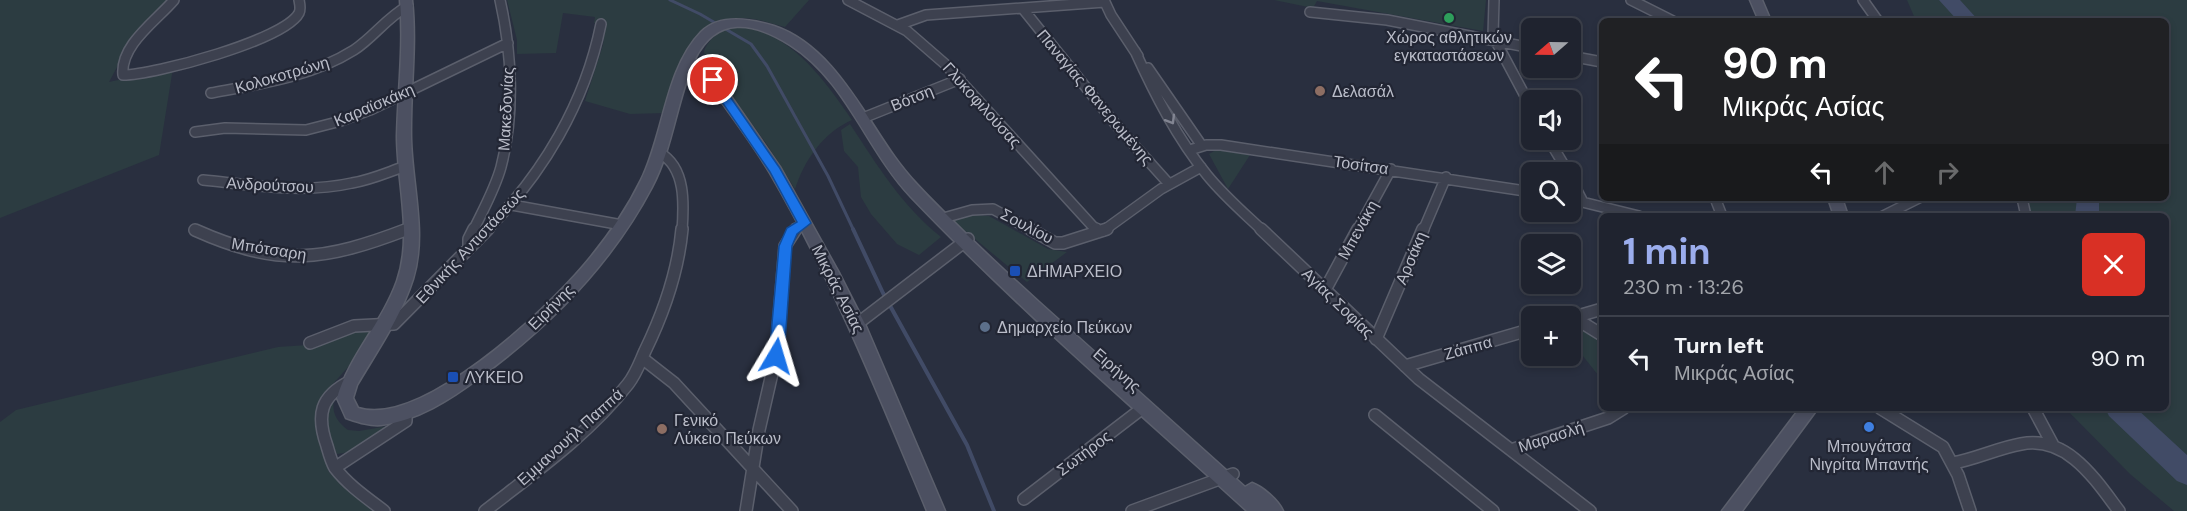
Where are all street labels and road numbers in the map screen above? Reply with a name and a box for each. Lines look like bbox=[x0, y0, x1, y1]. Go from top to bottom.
street label: Παναγίας Φανερωμένης bbox=[1032, 25, 1158, 169]
street label: Κολοκοτρώνη bbox=[232, 52, 332, 98]
street label: Γλυκοφιλούσας bbox=[938, 58, 1026, 152]
street label: Μακεδονίας bbox=[493, 66, 519, 152]
street label: Καραϊσκάκη bbox=[331, 79, 417, 131]
street label: Βότση bbox=[888, 80, 936, 116]
street label: Τοσίτσα bbox=[1332, 151, 1390, 179]
street label: Ανδρούτσου bbox=[226, 172, 314, 198]
street label: Εθνικής Αντιστάσεως bbox=[411, 184, 529, 308]
street label: Μπενάκη bbox=[1333, 197, 1383, 263]
street label: Σουλίου bbox=[997, 203, 1057, 249]
street label: Αρσάκη bbox=[1390, 228, 1432, 288]
street label: Μπότσαρη bbox=[230, 233, 308, 265]
street label: Μικράς Ασίας bbox=[807, 241, 869, 337]
street label: Αγίας Σοφίας bbox=[1297, 263, 1379, 343]
street label: Ειρήνης bbox=[523, 279, 579, 335]
street label: Ζάππα bbox=[1442, 331, 1494, 365]
street label: Ειρήνης bbox=[1089, 343, 1146, 397]
street label: Εμμανουήλ Παππά bbox=[512, 384, 628, 490]
street label: Μαρασλή bbox=[1516, 417, 1586, 457]
street label: Σωτήρος bbox=[1052, 425, 1116, 480]

